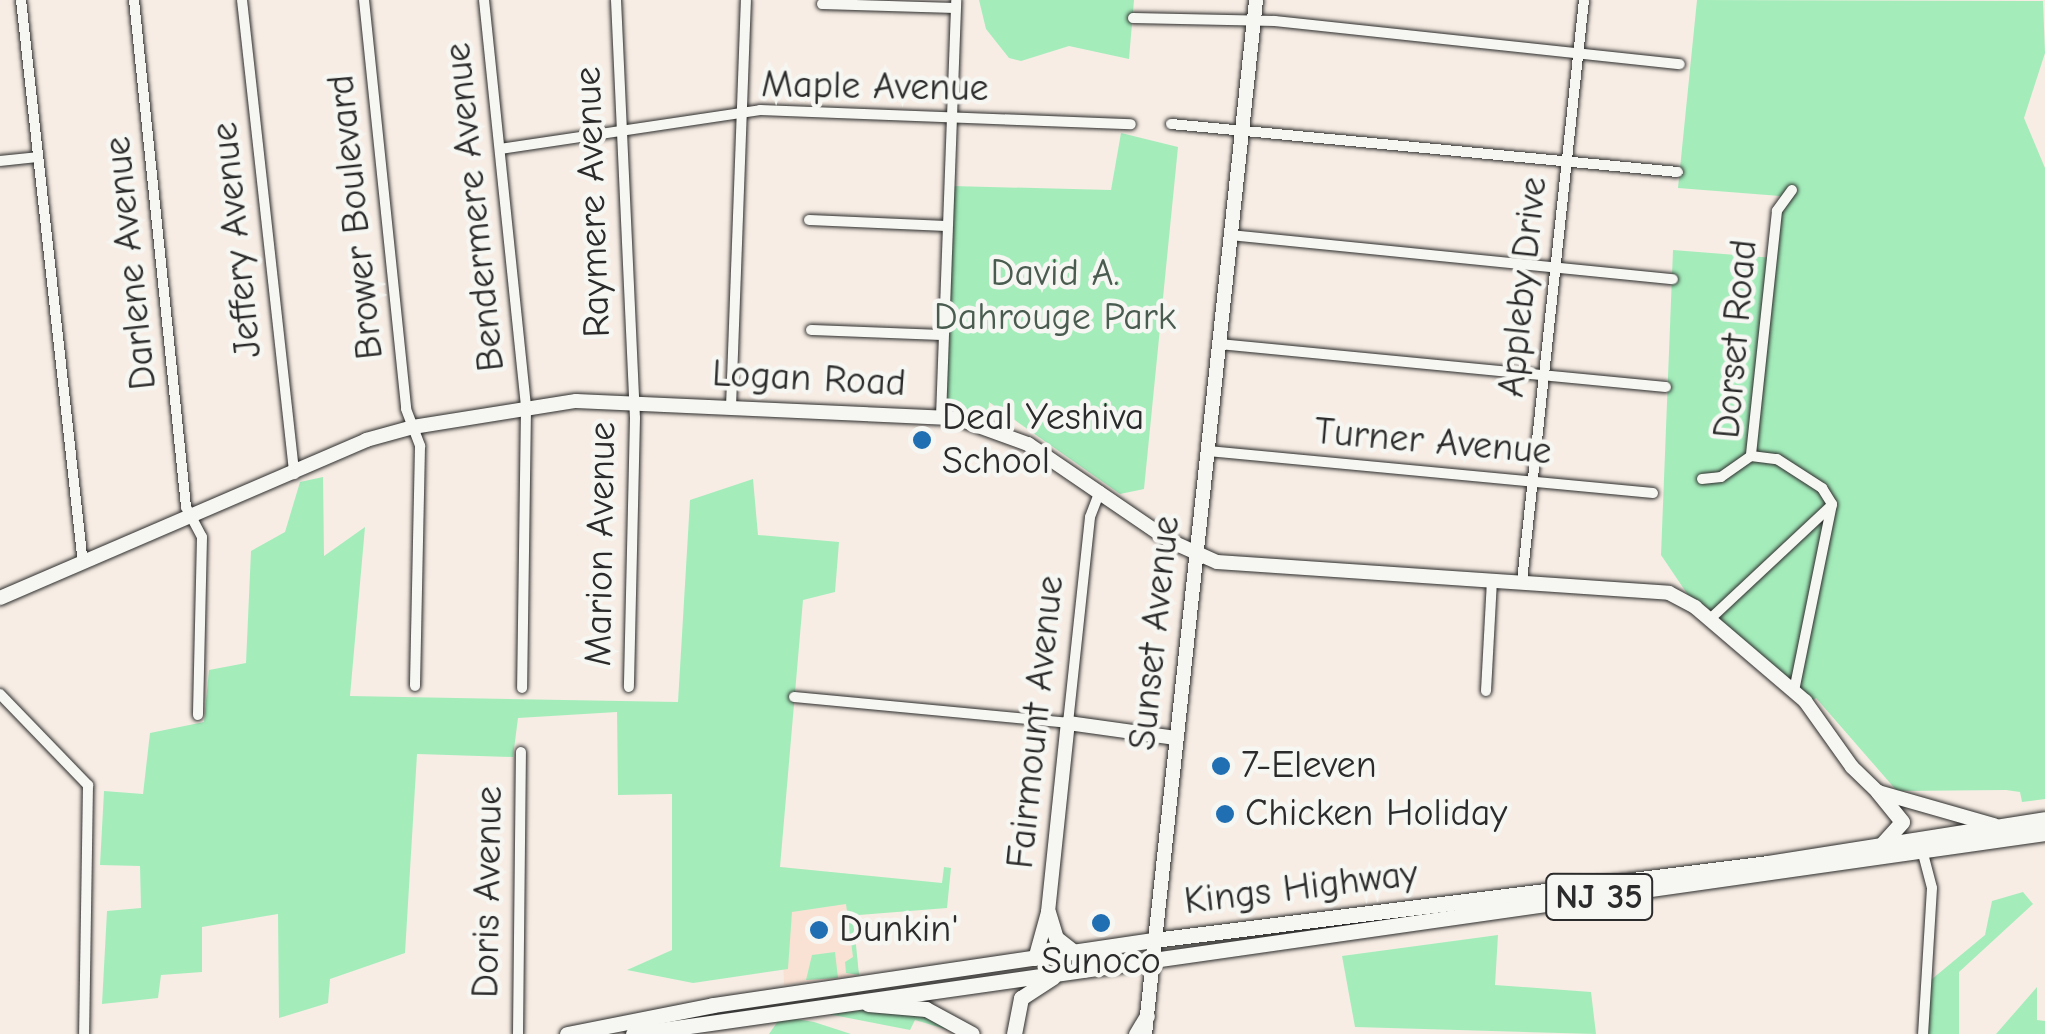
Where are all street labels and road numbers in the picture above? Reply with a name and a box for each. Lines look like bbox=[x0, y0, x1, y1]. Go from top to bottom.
street label: Bendermere Avenue bbox=[435, 40, 515, 374]
street label: Maple Avenue bbox=[761, 62, 989, 112]
street label: Raymere Avenue bbox=[565, 66, 621, 338]
street label: Brower Boulevard bbox=[318, 72, 394, 362]
street label: Jeffery Avenue bbox=[202, 120, 272, 360]
street label: Darlene Avenue bbox=[95, 134, 167, 392]
street label: Appleby Drive bbox=[1489, 175, 1557, 399]
street label: Dorset Road bbox=[1705, 238, 1767, 440]
street label: Logan Road bbox=[711, 351, 907, 407]
street label: Turner Avenue bbox=[1313, 409, 1553, 475]
street label: Marion Avenue bbox=[576, 421, 626, 667]
street label: Sunset Avenue bbox=[1120, 514, 1190, 752]
street label: Fairmount Avenue bbox=[998, 573, 1074, 871]
street label: Doris Avenue bbox=[463, 786, 513, 998]
street label: Kings Highway bbox=[1182, 851, 1420, 925]
road number: NJ 35 bbox=[1544, 867, 1654, 927]

